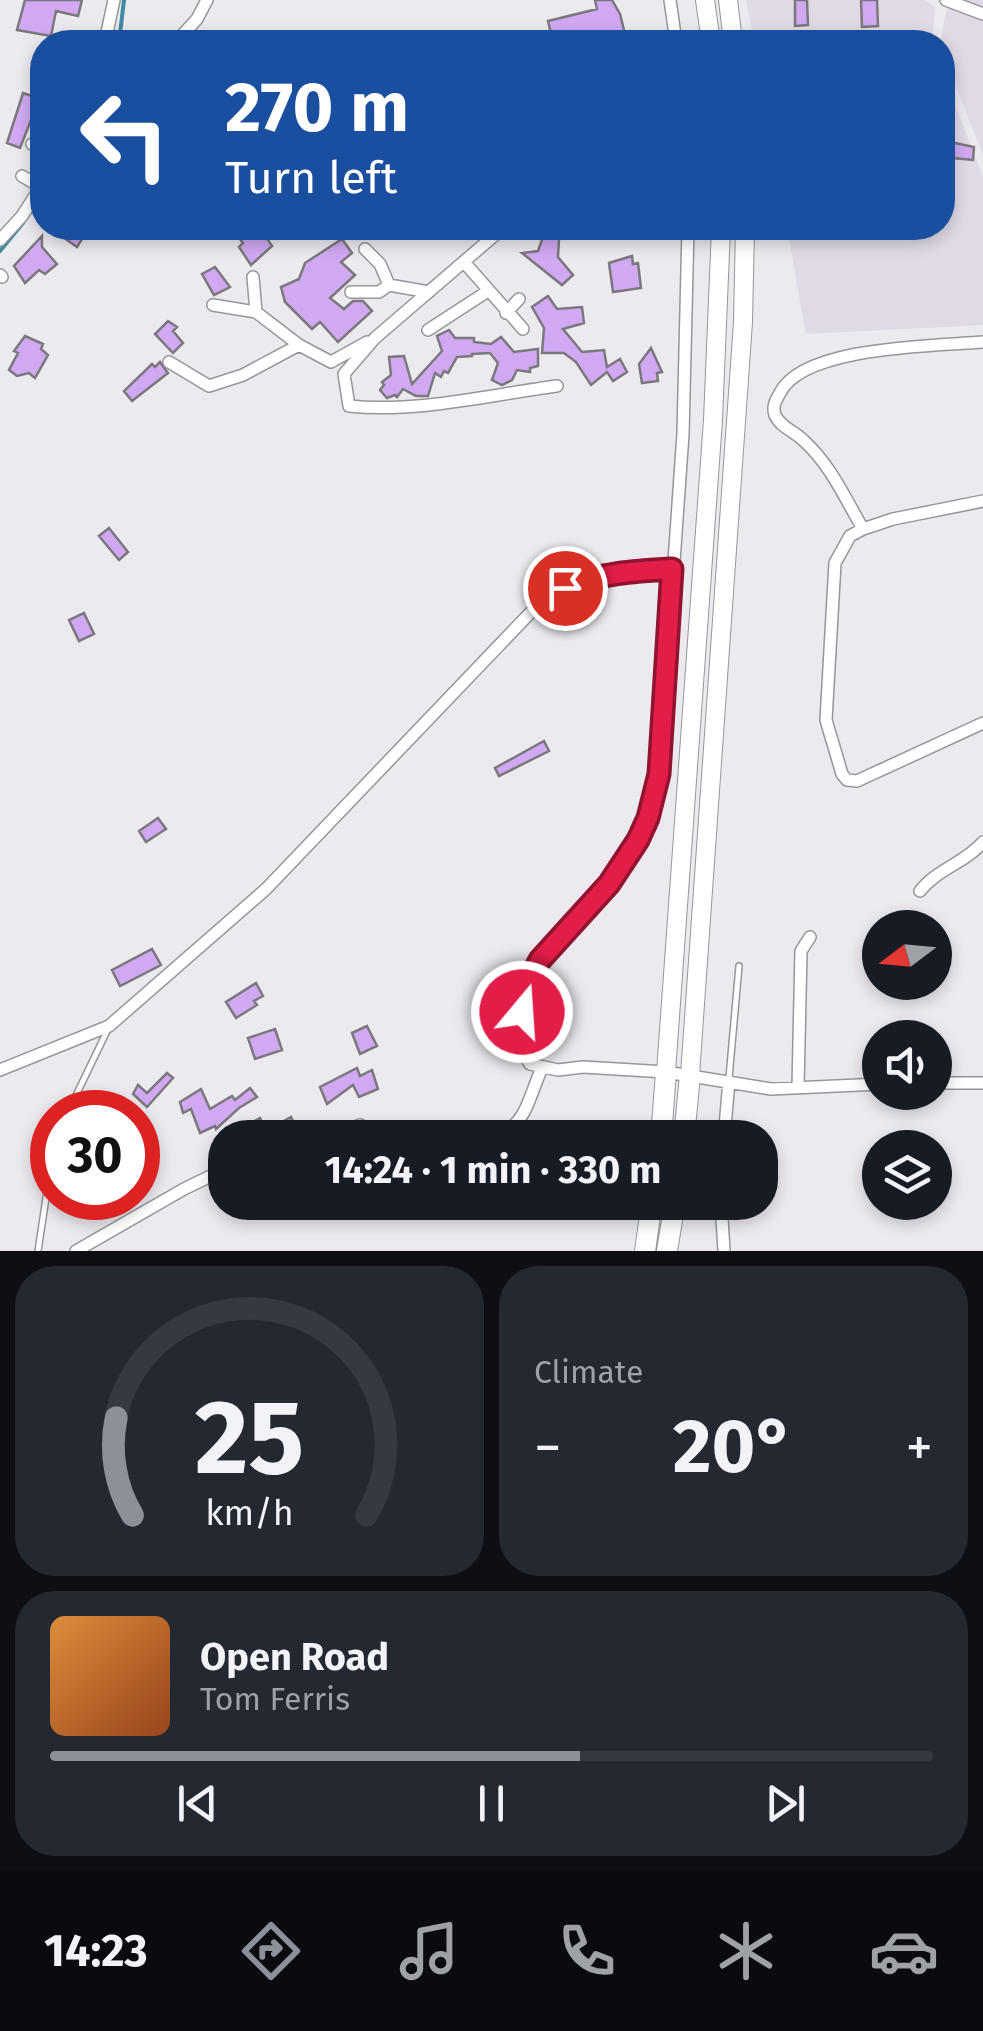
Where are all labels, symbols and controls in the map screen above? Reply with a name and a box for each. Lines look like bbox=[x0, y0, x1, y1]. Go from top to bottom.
text: 270 m bbox=[225, 66, 409, 150]
icon: left bbox=[60, 70, 190, 200]
text: Turn left bbox=[225, 151, 397, 205]
pin bbox=[523, 546, 608, 631]
icon: arrive bbox=[538, 561, 593, 616]
north arrow bbox=[862, 910, 952, 1000]
map controls bbox=[862, 910, 952, 1220]
position arrow bbox=[470, 960, 574, 1064]
button: sound bbox=[862, 1020, 952, 1110]
speed limit sign: 30 bbox=[30, 1090, 160, 1220]
button: layers bbox=[862, 1130, 952, 1220]
text: 14:24 · 1 min · 330 m bbox=[325, 1147, 661, 1193]
text: Climate bbox=[534, 1353, 643, 1391]
text: 25 bbox=[195, 1376, 304, 1501]
text: 20° bbox=[673, 1402, 794, 1492]
text: − bbox=[534, 1415, 562, 1481]
text: + bbox=[906, 1415, 933, 1481]
text: km/h bbox=[205, 1492, 294, 1534]
text: Open Road bbox=[200, 1634, 389, 1680]
text: Tom Ferris bbox=[200, 1680, 350, 1718]
icon: previous bbox=[170, 1776, 225, 1831]
icon: pause bbox=[464, 1776, 519, 1831]
icon: next bbox=[758, 1776, 813, 1831]
icon: directions bbox=[236, 1916, 306, 1986]
icon: music bbox=[394, 1916, 464, 1986]
icon: phone bbox=[552, 1916, 622, 1986]
icon: climate bbox=[711, 1916, 781, 1986]
icon: car bbox=[869, 1916, 939, 1986]
text: 14:23 bbox=[44, 1924, 148, 1978]

